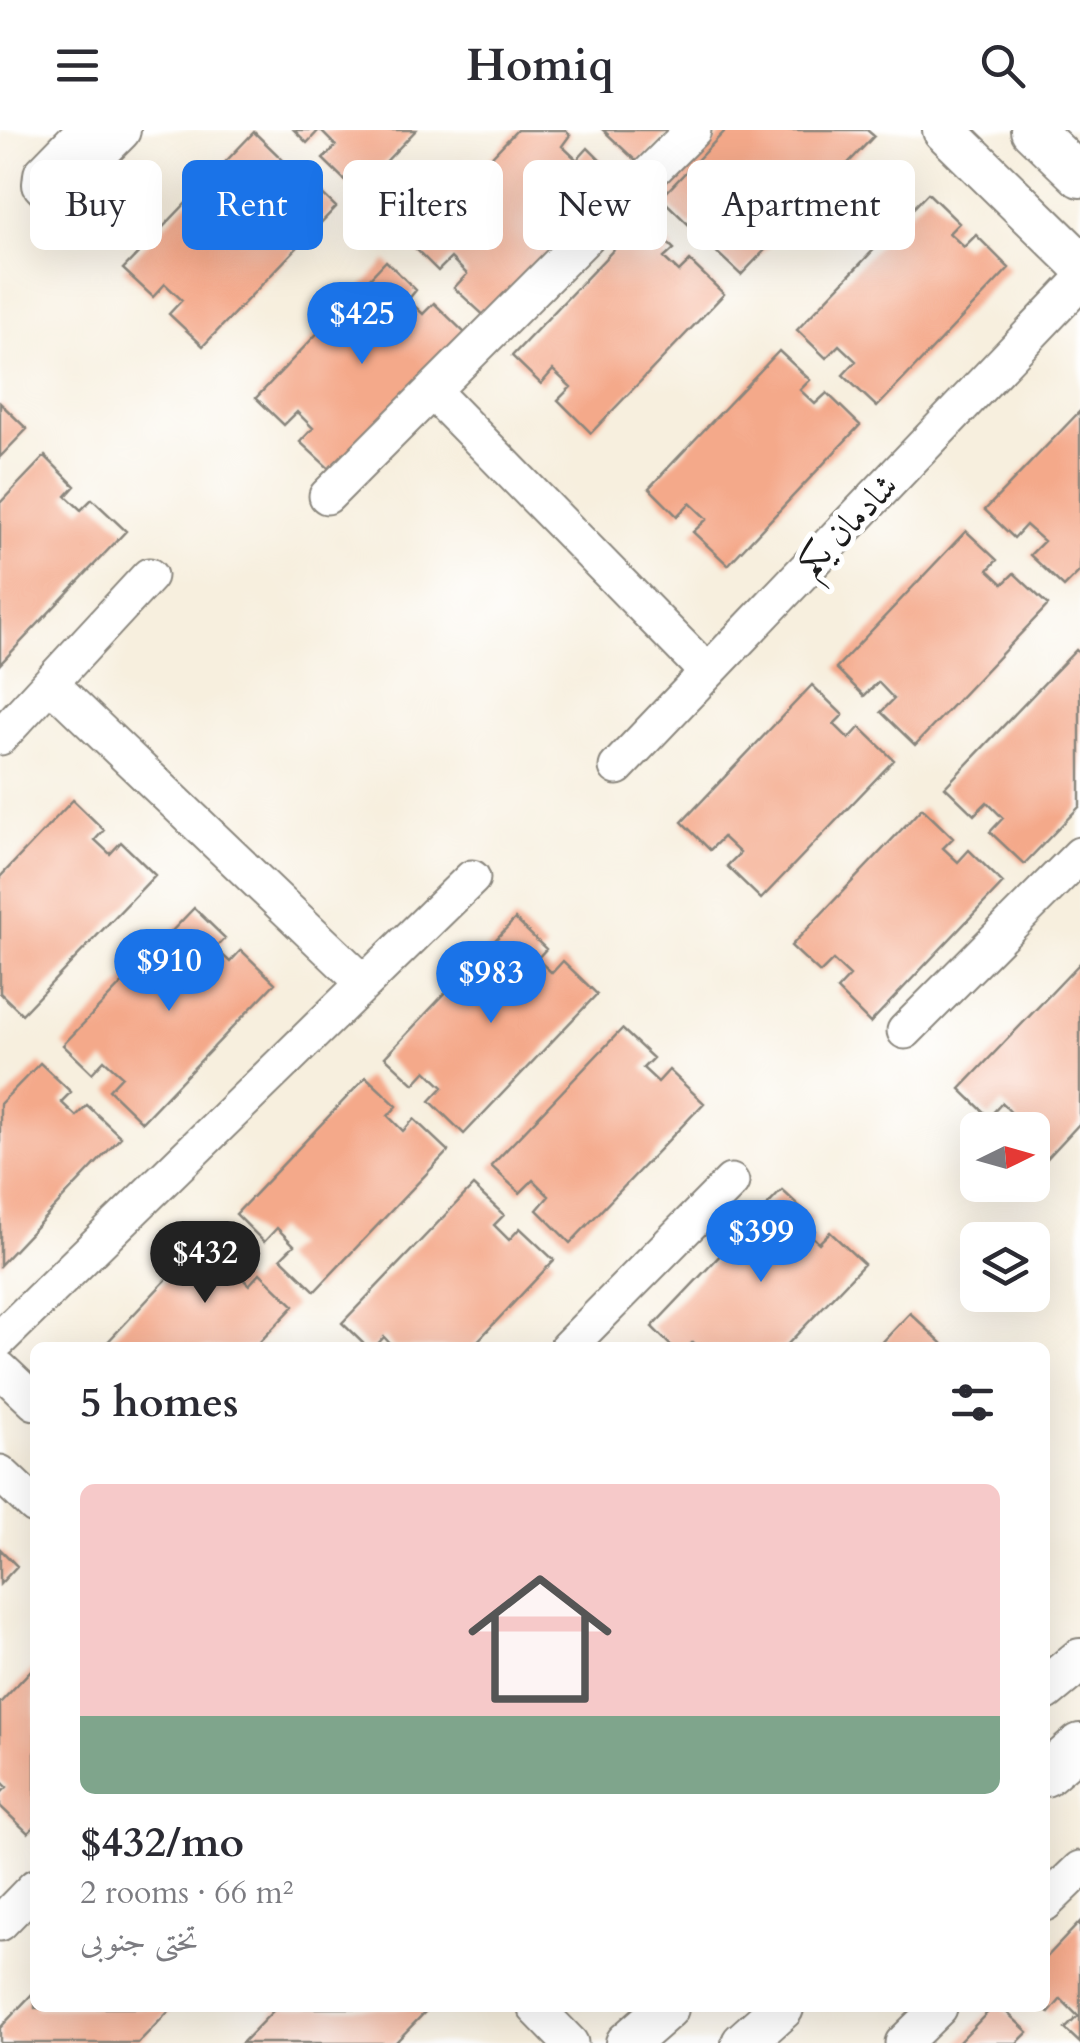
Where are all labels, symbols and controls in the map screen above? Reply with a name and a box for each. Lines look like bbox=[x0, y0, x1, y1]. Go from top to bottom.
text: Homiq bbox=[466, 35, 614, 96]
icon: menu bbox=[50, 38, 105, 93]
icon: search bbox=[975, 38, 1030, 93]
chip: Buy bbox=[30, 160, 162, 250]
chip: Rent bbox=[182, 160, 323, 250]
chip: Filters bbox=[343, 160, 503, 250]
chip: New bbox=[523, 160, 667, 250]
chip: Apartment bbox=[687, 160, 915, 250]
pin: $425 bbox=[303, 282, 421, 367]
text: $425 bbox=[329, 292, 395, 336]
street label: شادمان یکم bbox=[787, 463, 915, 592]
pin: $910 bbox=[110, 929, 228, 1014]
text: $910 bbox=[136, 939, 202, 983]
pin: $983 bbox=[432, 941, 550, 1026]
text: $983 bbox=[458, 951, 524, 995]
north arrow bbox=[960, 1112, 1050, 1202]
map controls bbox=[960, 1112, 1050, 1312]
pin: $399 bbox=[702, 1200, 820, 1285]
text: $399 bbox=[728, 1210, 794, 1254]
pin: $432 bbox=[146, 1221, 264, 1306]
button: layers bbox=[960, 1222, 1050, 1312]
text: $432 bbox=[172, 1231, 238, 1275]
text: 5 homes bbox=[80, 1374, 238, 1431]
icon: filters bbox=[945, 1375, 1000, 1430]
icon: home bbox=[450, 1549, 630, 1729]
text: $432/mo bbox=[80, 1814, 244, 1871]
text: 2 rooms · 66 m² bbox=[80, 1871, 293, 1915]
text: تختی جنوبی bbox=[80, 1919, 198, 1963]

